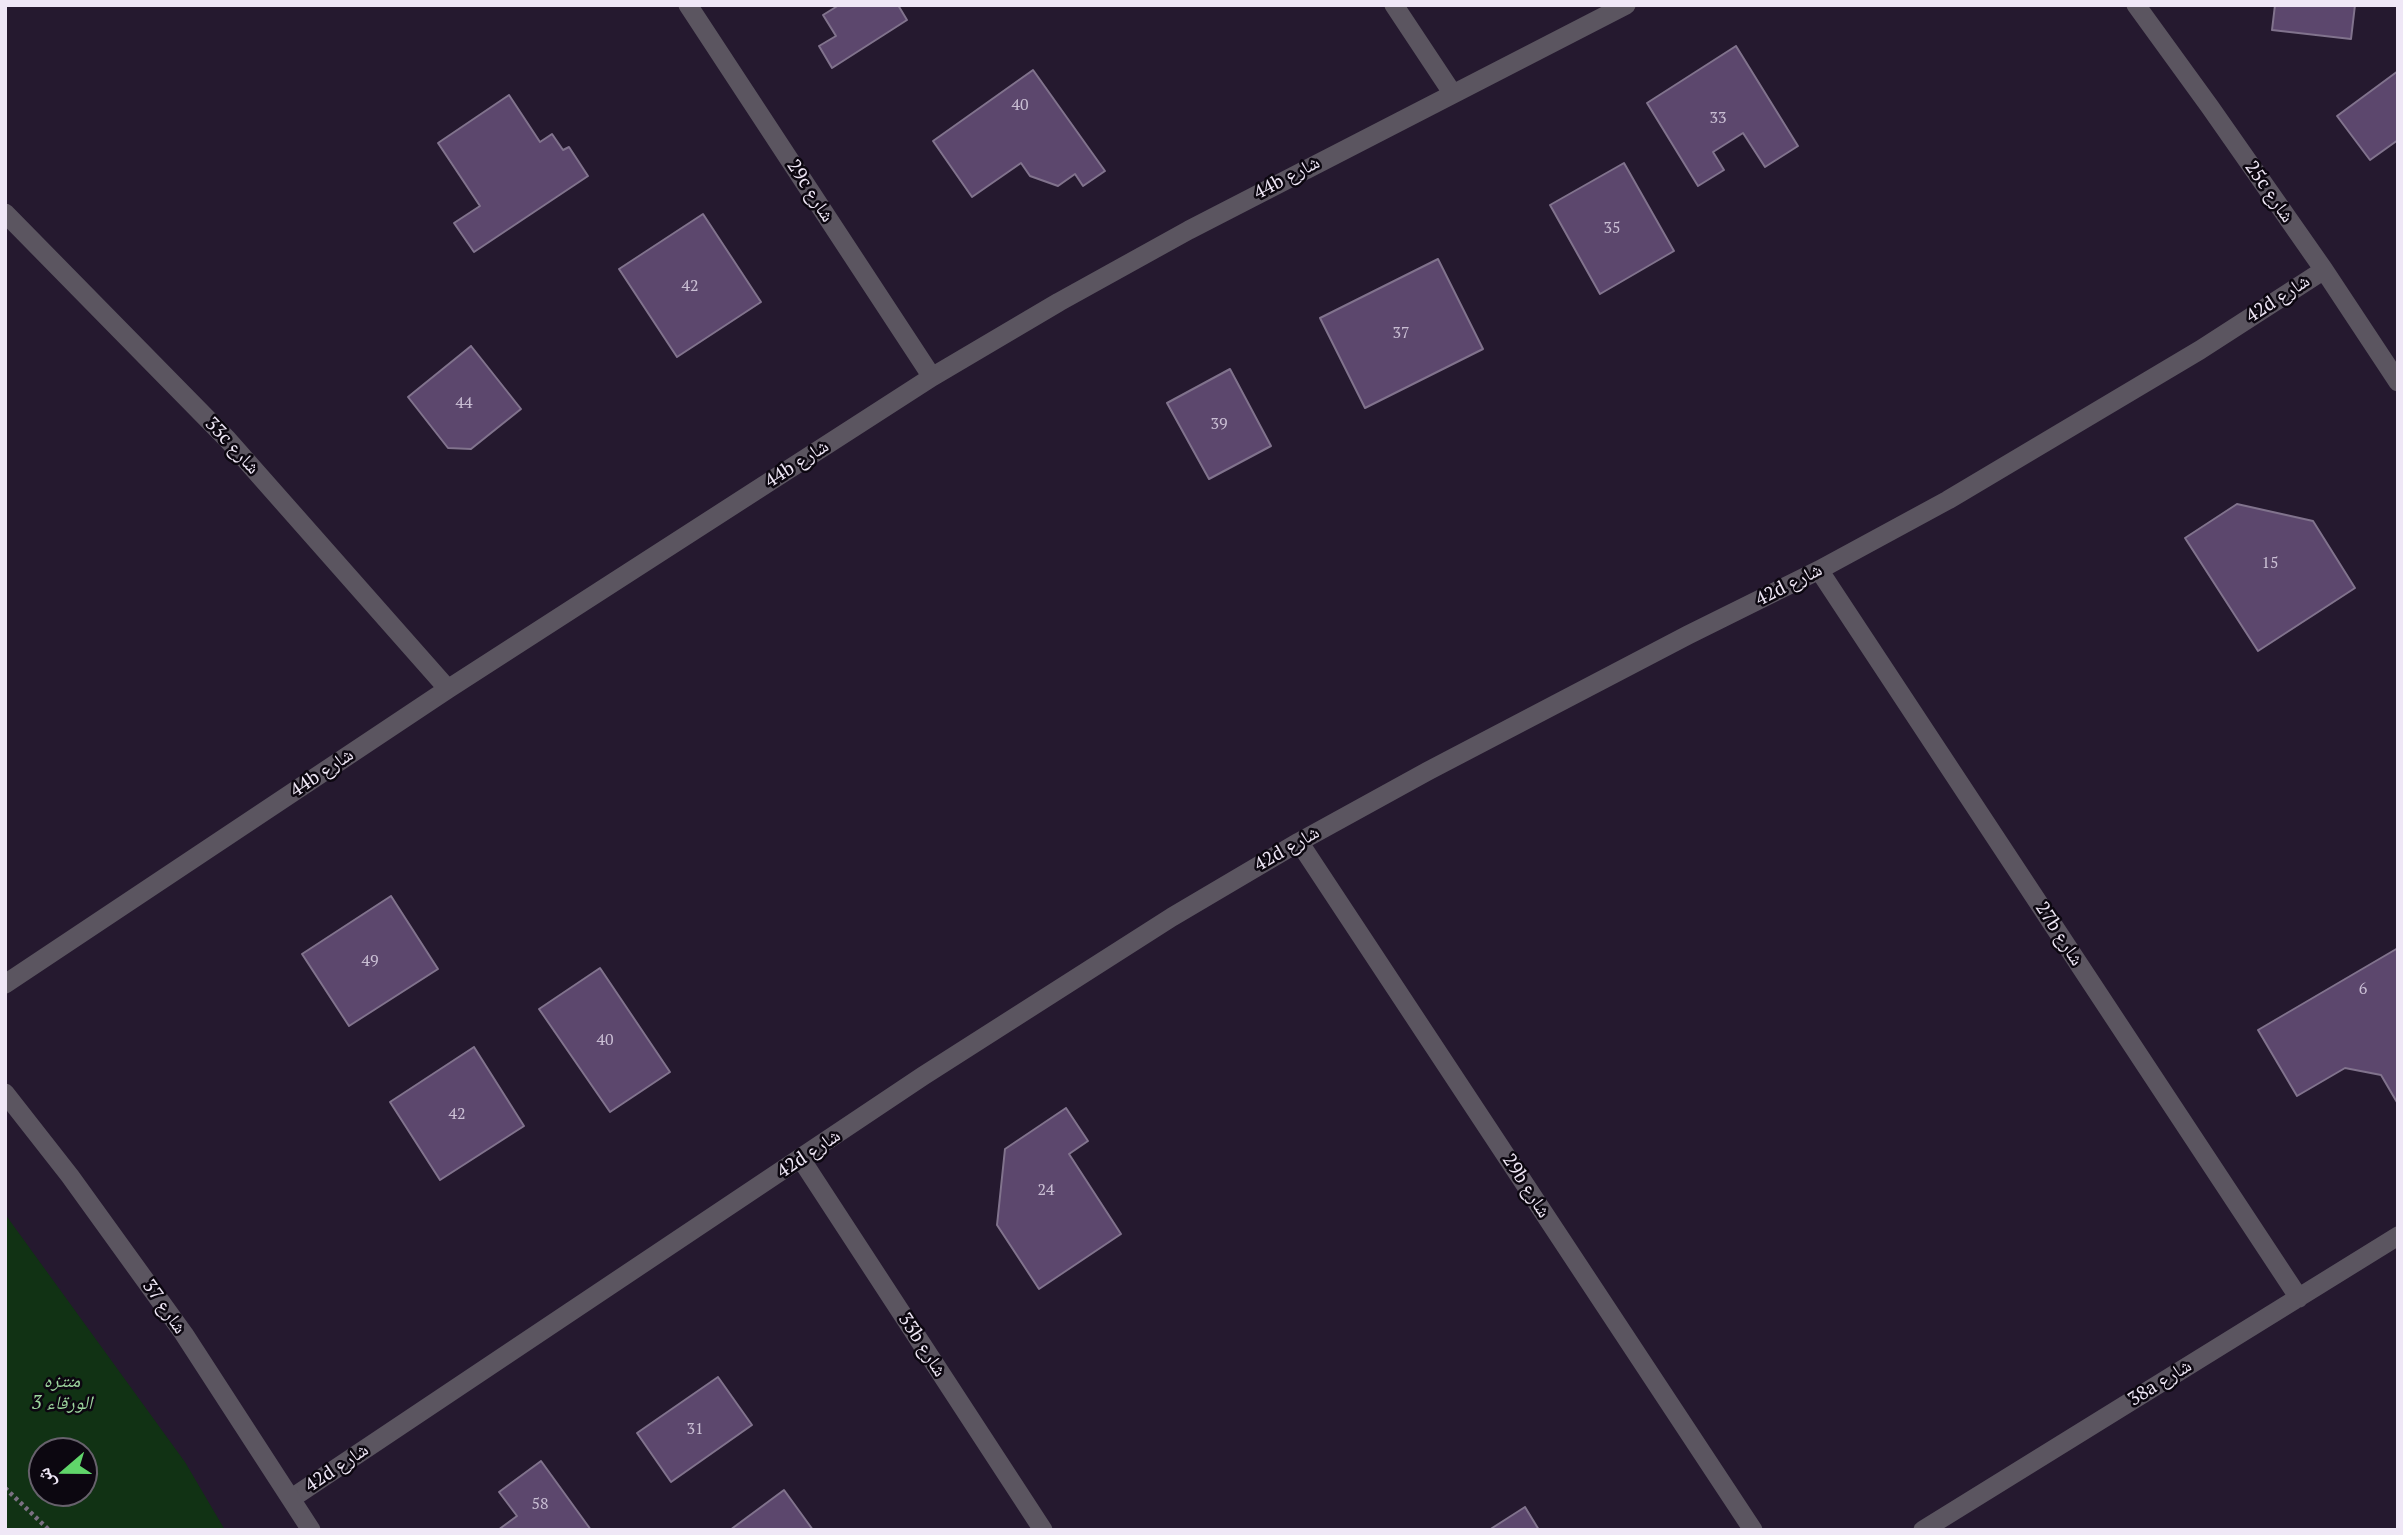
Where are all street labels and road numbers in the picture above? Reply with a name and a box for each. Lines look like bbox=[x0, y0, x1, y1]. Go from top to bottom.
street label: 44b شارع bbox=[1250, 151, 1324, 205]
street label: 29c شارع bbox=[781, 156, 839, 226]
street label: 25c شارع bbox=[2240, 157, 2298, 227]
street label: 42d شارع bbox=[2242, 270, 2314, 328]
street label: 33c شارع bbox=[200, 413, 264, 479]
street label: 44b شارع bbox=[761, 435, 833, 493]
street label: 42d شارع bbox=[1752, 559, 1826, 611]
street label: 44b شارع bbox=[286, 744, 358, 802]
street label: 42d شارع bbox=[1250, 821, 1324, 877]
street label: 27b شارع bbox=[2030, 898, 2088, 970]
street label: 42d شارع bbox=[773, 1125, 845, 1183]
street label: 29b شارع bbox=[1497, 1150, 1555, 1222]
street label: شارع 37 bbox=[137, 1275, 191, 1339]
street label: 33b شارع bbox=[893, 1309, 951, 1381]
street label: 38a شارع bbox=[2124, 1355, 2196, 1411]
street label: 42d شارع bbox=[301, 1439, 373, 1497]

